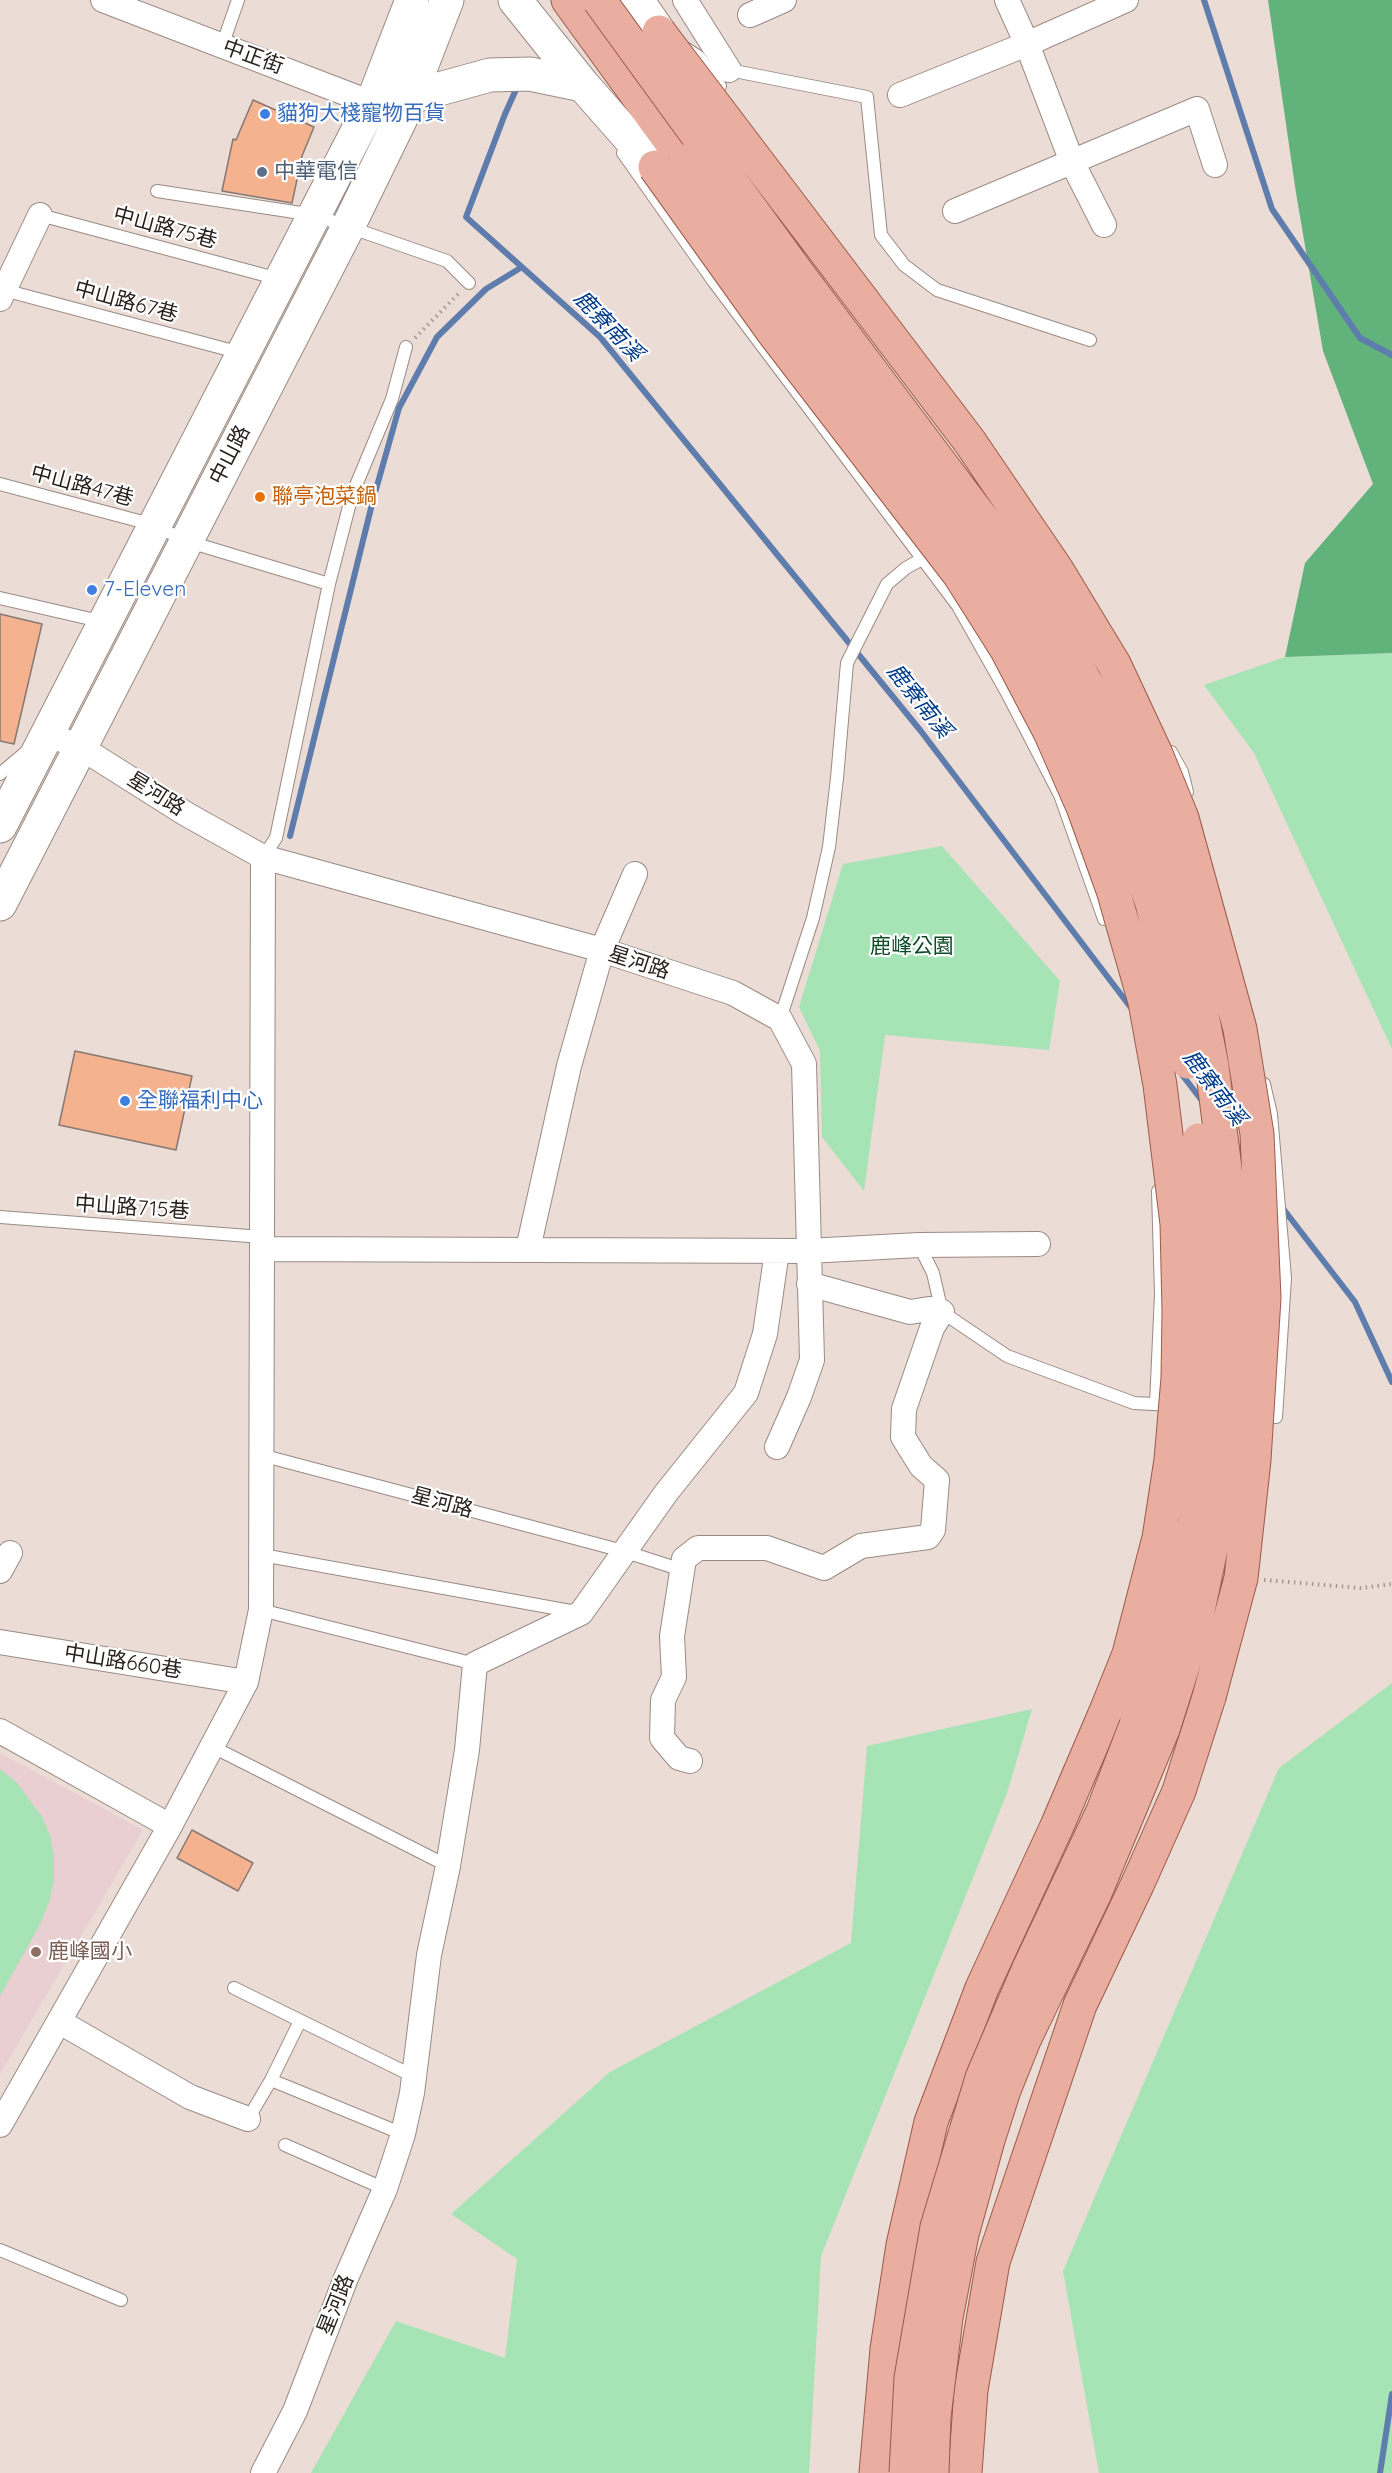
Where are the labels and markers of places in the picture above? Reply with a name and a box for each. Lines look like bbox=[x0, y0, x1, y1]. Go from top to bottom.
place label: 貓狗大棧寵物百貨 bbox=[277, 101, 445, 127]
marker: 貓狗大棧寵物百貨 bbox=[258, 107, 272, 121]
place label: 中華電信 bbox=[274, 159, 358, 185]
marker: 中華電信 bbox=[255, 165, 269, 179]
place label: 聯亭泡菜鍋 bbox=[272, 484, 377, 510]
marker: 聯亭泡菜鍋 bbox=[253, 490, 267, 504]
place label: 7-Eleven bbox=[104, 577, 186, 603]
marker: 7-Eleven bbox=[85, 583, 99, 597]
place label: 全聯福利中心 bbox=[137, 1088, 263, 1114]
marker: 全聯福利中心 bbox=[118, 1094, 132, 1108]
place label: 鹿峰國小 bbox=[48, 1939, 132, 1965]
marker: 鹿峰國小 bbox=[29, 1945, 43, 1959]

